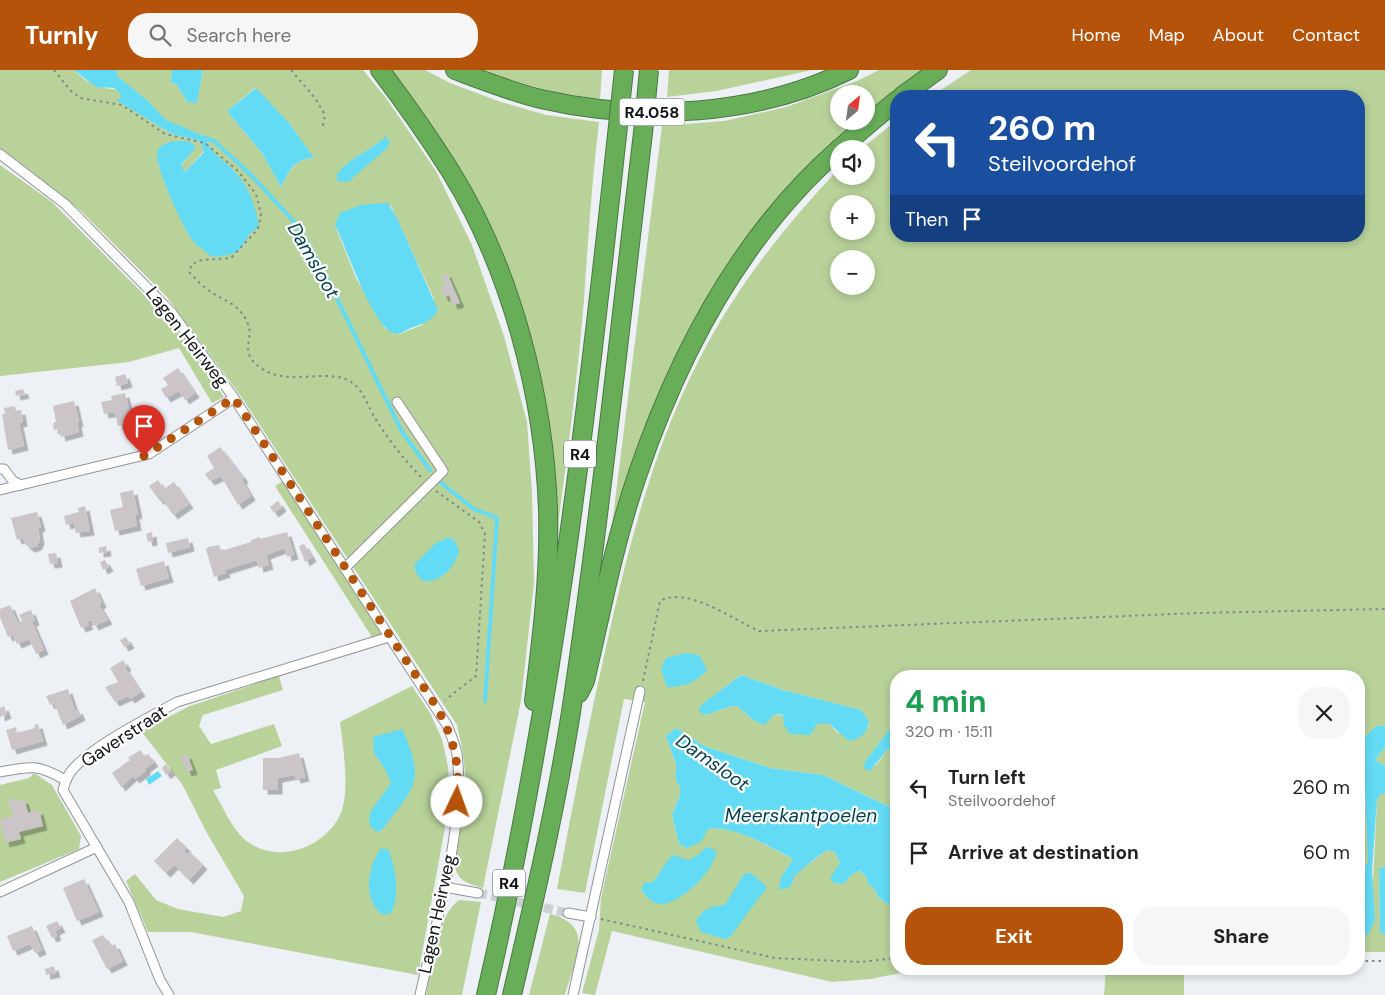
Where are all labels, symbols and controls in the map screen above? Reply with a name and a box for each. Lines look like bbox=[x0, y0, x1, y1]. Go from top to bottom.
search box bbox=[128, 13, 478, 58]
text: Turnly bbox=[25, 20, 98, 51]
icon: search bbox=[146, 21, 174, 49]
text: Search here bbox=[186, 23, 291, 48]
text: Home bbox=[1071, 23, 1121, 47]
text: Map bbox=[1149, 23, 1185, 47]
text: About bbox=[1213, 23, 1264, 47]
text: Contact bbox=[1292, 23, 1360, 47]
north arrow bbox=[830, 85, 875, 130]
map controls bbox=[830, 85, 875, 295]
road number: R4.058 bbox=[620, 98, 684, 126]
text: 260 m bbox=[988, 105, 1096, 151]
icon: left bbox=[905, 110, 970, 175]
button: sound bbox=[830, 140, 875, 185]
text: Steilvoordehof bbox=[988, 149, 1136, 178]
button: + bbox=[830, 195, 875, 240]
icon: arrive bbox=[958, 205, 986, 233]
text: Then bbox=[905, 207, 948, 232]
water label: Damsloot bbox=[282, 218, 346, 303]
button: − bbox=[830, 250, 875, 295]
street label: Lagen Heirweg bbox=[140, 282, 234, 392]
pin bbox=[123, 405, 165, 456]
icon: arrive bbox=[130, 412, 158, 440]
road number: R4 bbox=[564, 440, 596, 468]
text: 4 min bbox=[905, 682, 987, 721]
button: close bbox=[1298, 687, 1350, 739]
street label: Gaverstraat bbox=[76, 699, 172, 773]
text: 320 m · 15:11 bbox=[905, 721, 993, 742]
water label: Damsloot bbox=[671, 728, 755, 797]
text: Turn left bbox=[948, 765, 1026, 790]
icon: left bbox=[905, 774, 933, 802]
position arrow bbox=[430, 775, 482, 827]
text: 260 m bbox=[1292, 775, 1350, 800]
text: Steilvoordehof bbox=[948, 790, 1056, 811]
water label: Meerskantpoelen bbox=[725, 803, 877, 828]
icon: arrive bbox=[905, 839, 933, 867]
text: Arrive at destination bbox=[948, 840, 1139, 865]
text: 60 m bbox=[1303, 840, 1350, 865]
street label: Lagen Heirweg bbox=[413, 852, 461, 976]
road number: R4 bbox=[493, 870, 525, 896]
button: Exit bbox=[905, 907, 1123, 965]
button: Share bbox=[1133, 907, 1350, 965]

